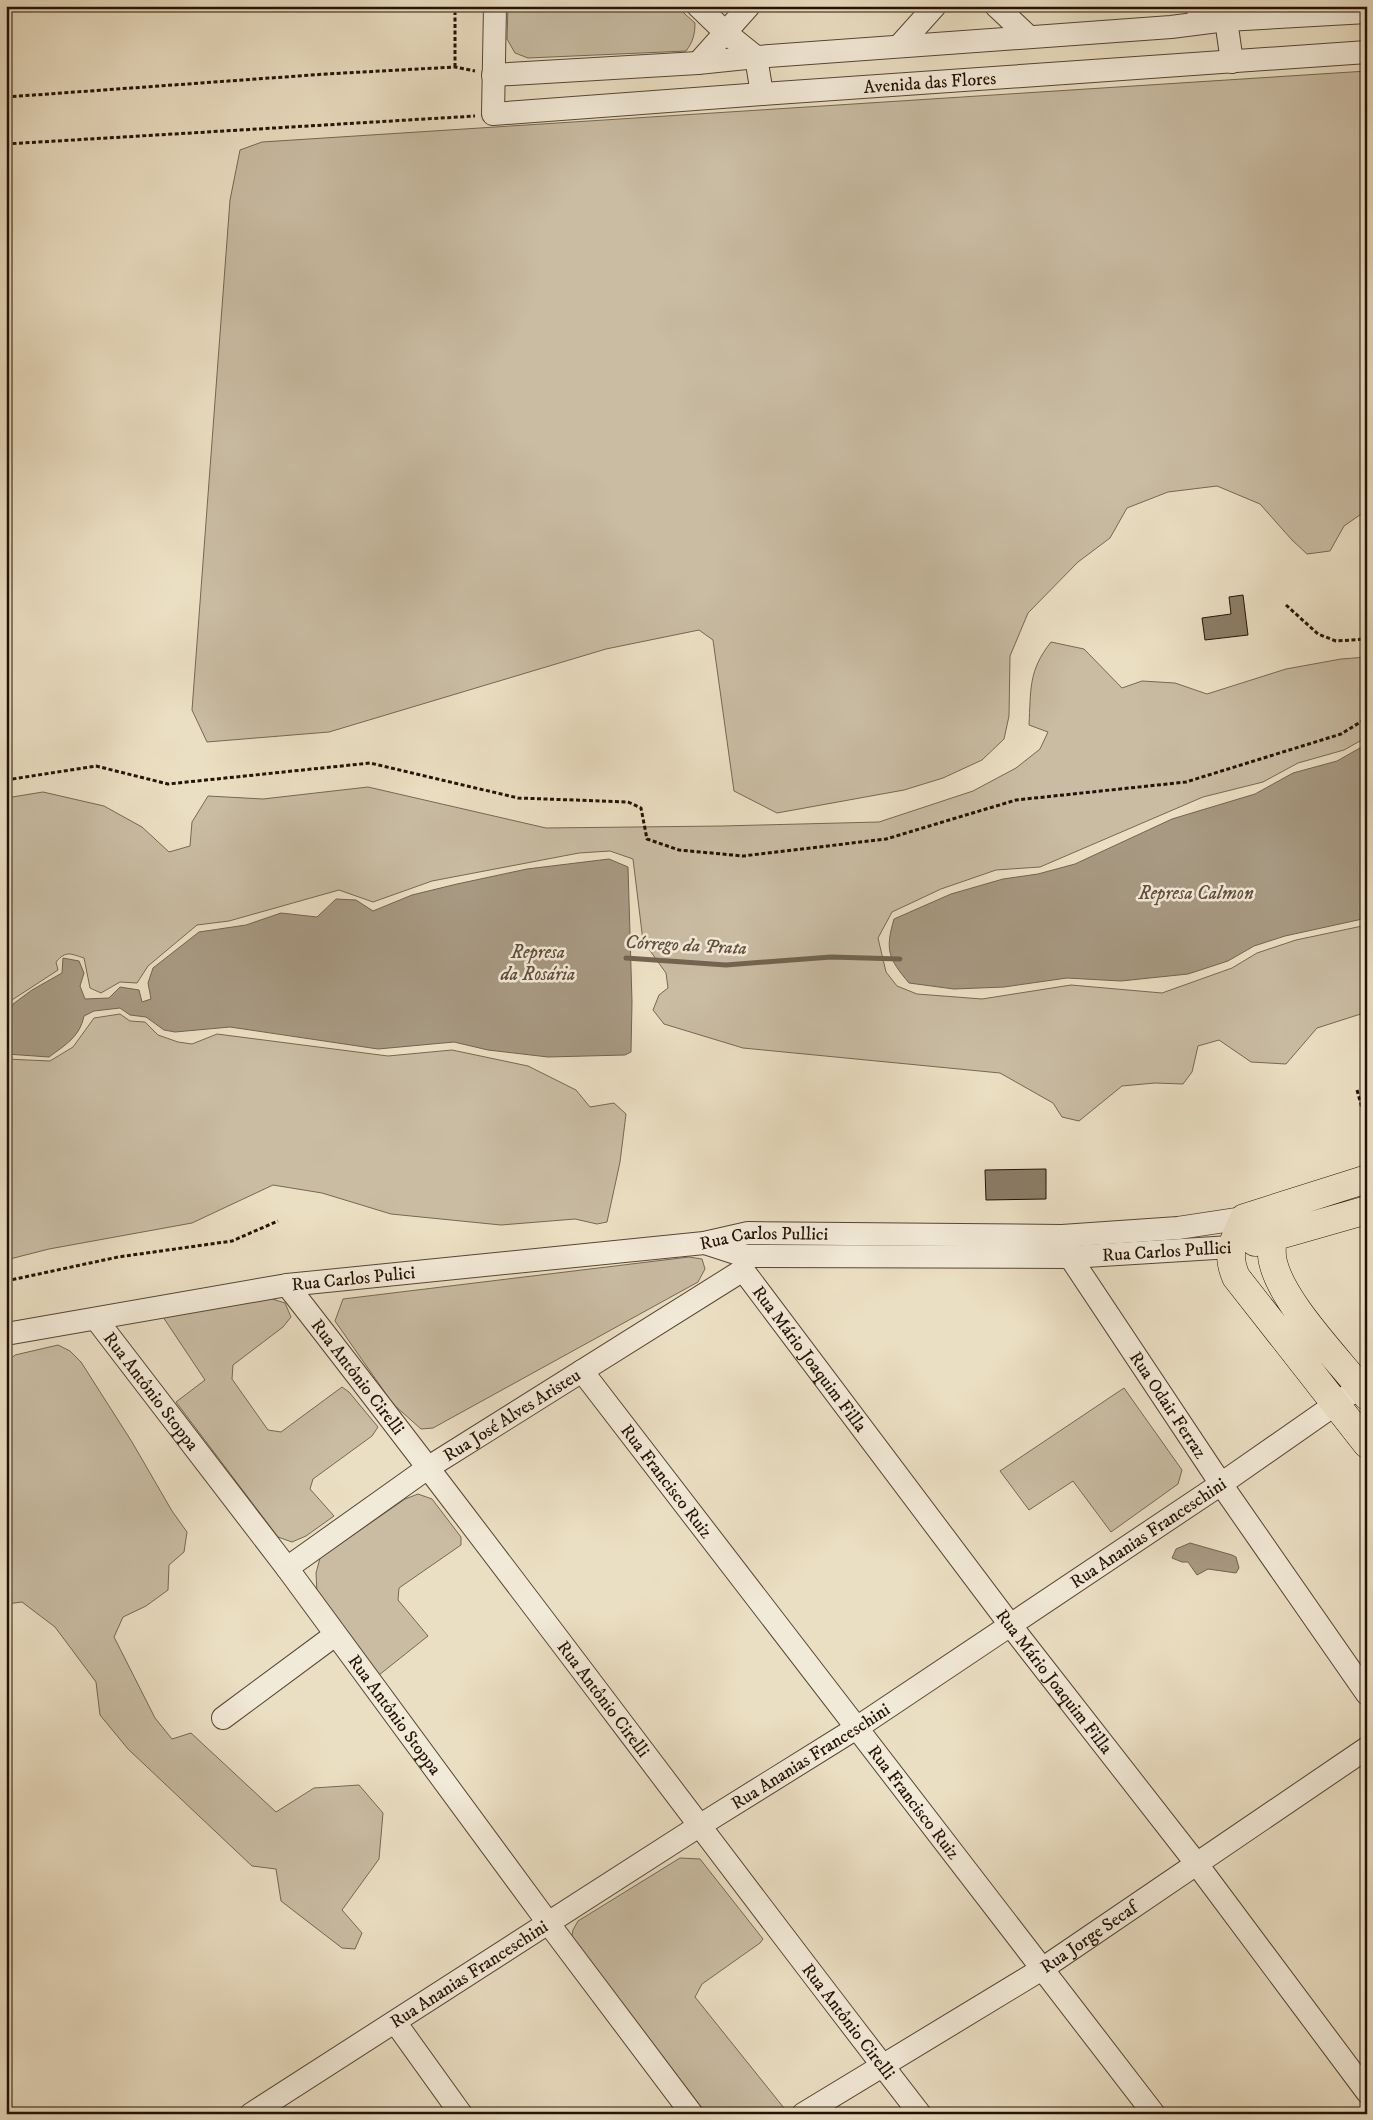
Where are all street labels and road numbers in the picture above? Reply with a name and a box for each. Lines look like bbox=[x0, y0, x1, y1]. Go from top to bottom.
street label: Avenida das Flores bbox=[863, 68, 997, 99]
street label: Rua Carlos Pullici bbox=[698, 1223, 828, 1256]
street label: Rua Carlos Pullici bbox=[1102, 1237, 1232, 1267]
street label: Rua Carlos Pulici bbox=[291, 1262, 416, 1296]
street label: Rua Mário Joaquim Filla bbox=[747, 1282, 871, 1437]
street label: Rua Antônio Cirelli bbox=[306, 1315, 409, 1440]
street label: Rua Antônio Stoppa bbox=[98, 1328, 203, 1456]
street label: Rua Odair Ferraz bbox=[1124, 1348, 1211, 1463]
street label: Rua José Alves Aristeu bbox=[440, 1364, 585, 1467]
street label: Rua Francisco Ruiz bbox=[615, 1420, 717, 1543]
street label: Rua Ananias Franceschini bbox=[1066, 1474, 1231, 1594]
street label: Rua Mário Joaquim Filla bbox=[990, 1605, 1117, 1759]
street label: Rua Antônio Cirelli bbox=[552, 1637, 654, 1762]
street label: Rua Antônio Stoppa bbox=[343, 1651, 446, 1780]
street label: Rua Ananias Franceschini bbox=[727, 1699, 894, 1815]
street label: Rua Francisco Ruiz bbox=[862, 1741, 964, 1864]
street label: Rua Jorge Secaf bbox=[1037, 1895, 1145, 1979]
street label: Rua Ananias Franceschini bbox=[386, 1916, 552, 2034]
street label: Rua Antônio Cirelli bbox=[796, 1959, 899, 2084]

